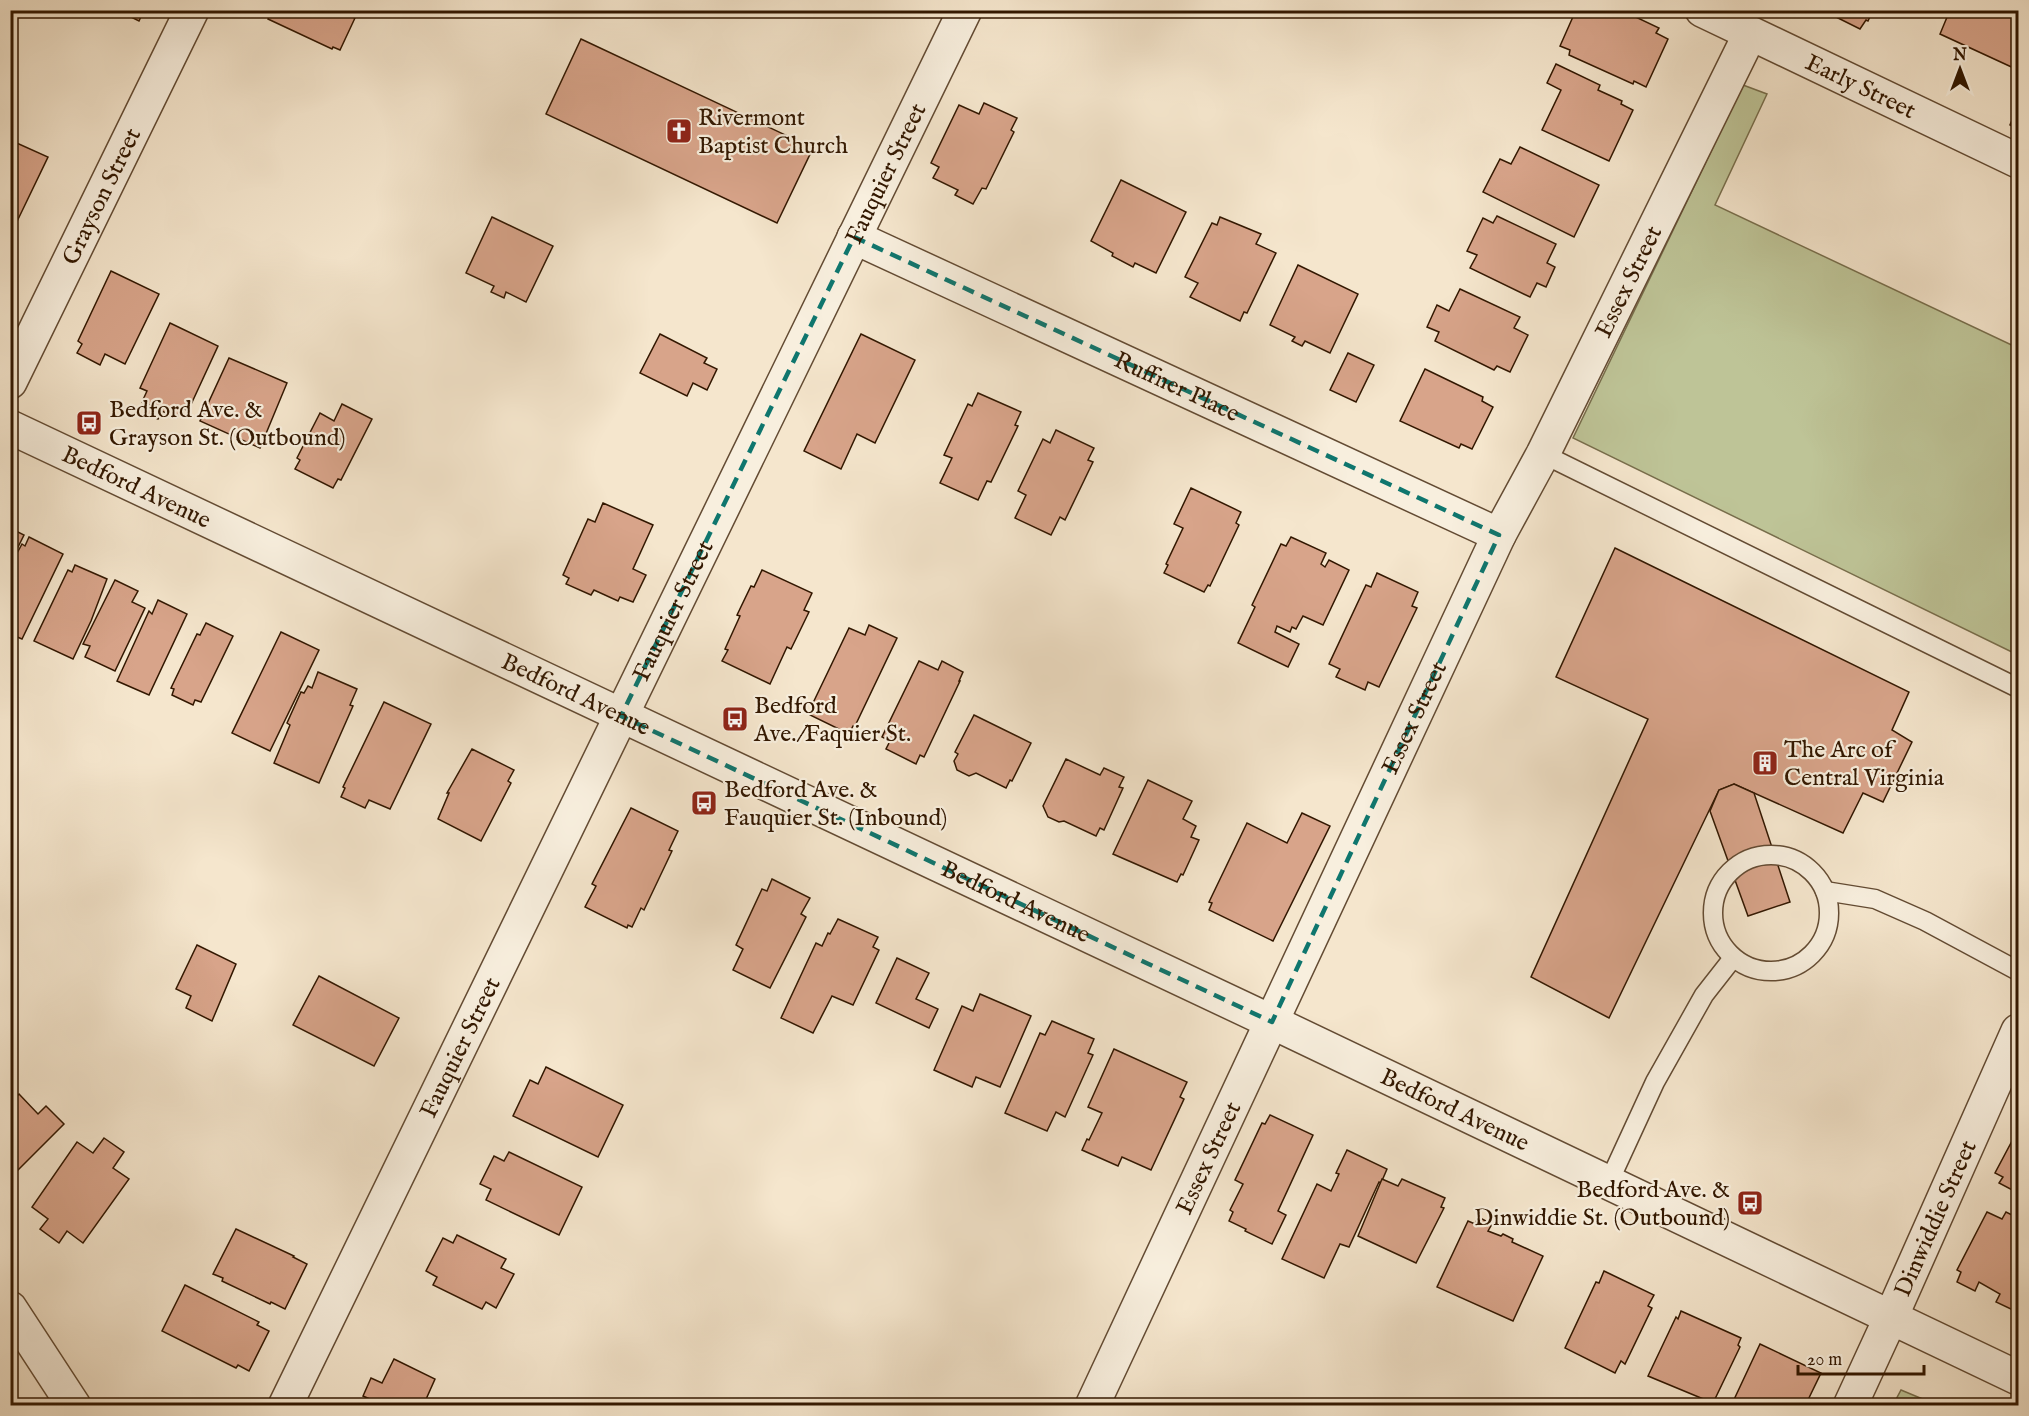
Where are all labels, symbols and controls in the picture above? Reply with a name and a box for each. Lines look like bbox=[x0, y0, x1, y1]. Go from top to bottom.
north arrow bbox=[1930, 39, 1990, 99]
text: N bbox=[1952, 46, 1967, 66]
street label: Early Street bbox=[1800, 48, 1920, 127]
street label: Fauquier Street bbox=[839, 98, 934, 250]
place label: Rivermont Baptist Church bbox=[698, 103, 848, 162]
church icon: Rivermont Baptist Church bbox=[664, 116, 694, 146]
street label: Grayson Street bbox=[56, 123, 149, 270]
street label: Essex Street bbox=[1589, 221, 1670, 343]
street label: Ruffner Place bbox=[1109, 345, 1244, 430]
place label: Bedford Ave. & Grayson St. (Outbound) bbox=[109, 395, 346, 454]
bus stop icon: Bedford Ave. & Grayson St. (Outbound) bbox=[74, 408, 104, 438]
street label: Bedford Avenue bbox=[56, 440, 216, 536]
street label: Fauquier Street bbox=[626, 535, 721, 687]
street label: Bedford Avenue bbox=[496, 647, 655, 744]
street label: Essex Street bbox=[1375, 657, 1455, 780]
place label: Bedford Ave./Faquier St. bbox=[753, 691, 911, 750]
bus stop icon: Bedford Ave./Faquier St. bbox=[720, 704, 750, 734]
place label: The Arc of Central Virginia bbox=[1784, 735, 1945, 794]
building icon: The Arc of Central Virginia bbox=[1750, 748, 1780, 778]
place label: Bedford Ave. & Fauquier St. (Inbound) bbox=[724, 775, 947, 834]
bus stop icon: Bedford Ave. & Fauquier St. (Inbound) bbox=[689, 788, 719, 818]
street label: Bedford Avenue bbox=[936, 854, 1095, 951]
street label: Fauquier Street bbox=[414, 972, 509, 1124]
street label: Bedford Avenue bbox=[1375, 1062, 1534, 1159]
street label: Essex Street bbox=[1170, 1097, 1249, 1220]
street label: Dinwiddie Street bbox=[1888, 1136, 1984, 1302]
place label: Bedford Ave. & Dinwiddie St. (Outbound) bbox=[1474, 1175, 1730, 1234]
bus stop icon: Bedford Ave. & Dinwiddie St. (Outbound) bbox=[1735, 1188, 1765, 1218]
scale bar bbox=[1798, 1338, 1924, 1376]
text: 20 m bbox=[1807, 1349, 1842, 1372]

